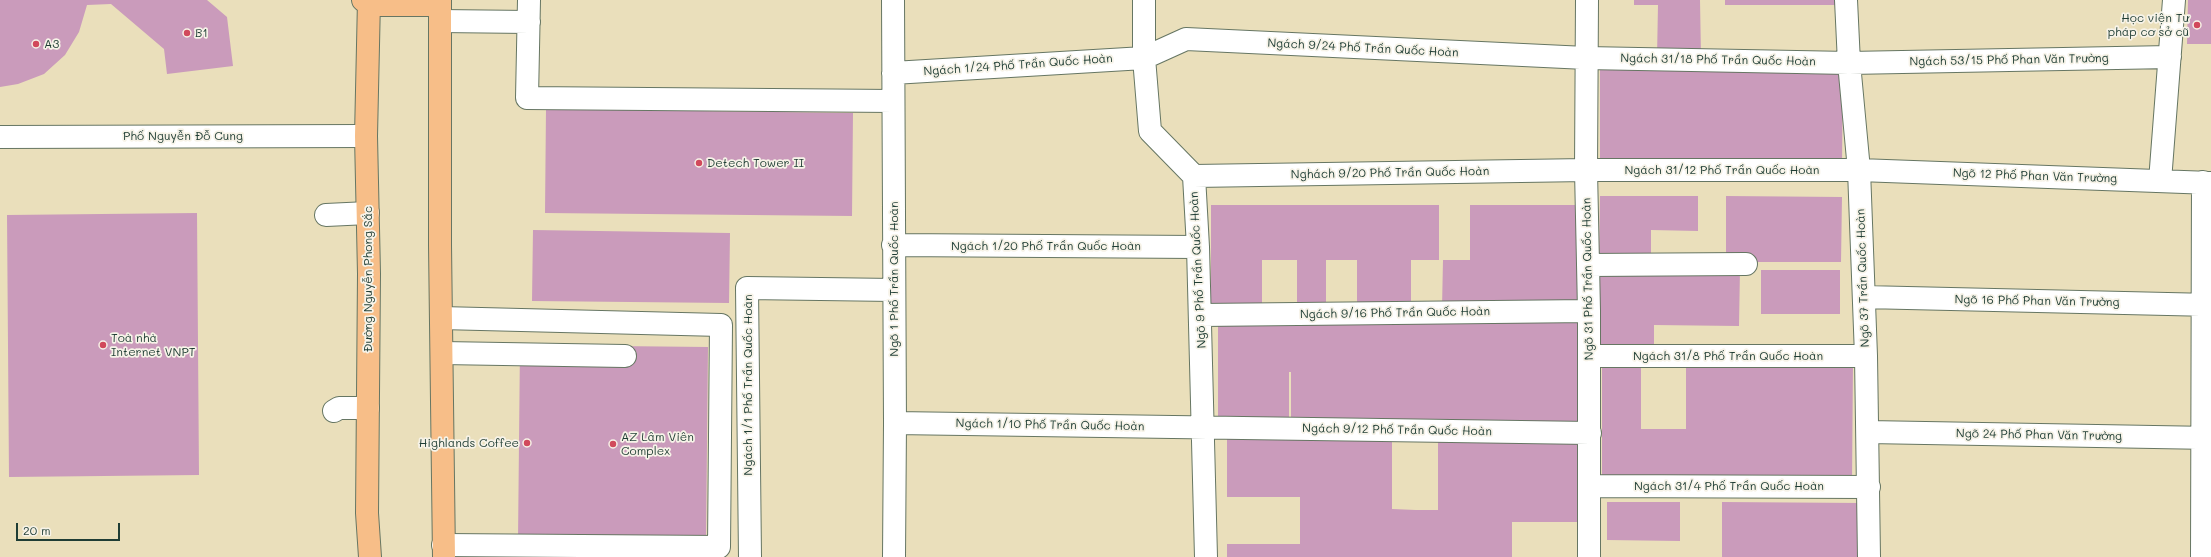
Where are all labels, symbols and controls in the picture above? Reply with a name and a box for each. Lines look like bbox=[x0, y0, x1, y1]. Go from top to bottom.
place label: Học viện Tư pháp cơ sở cũ bbox=[2108, 11, 2189, 39]
marker: Học viện Tư pháp cơ sở cũ bbox=[2192, 20, 2202, 30]
place label: B1 bbox=[195, 26, 208, 40]
marker: B1 bbox=[182, 28, 192, 38]
street label: Ngách 9/24 Phố Trần Quốc Hoàn bbox=[1267, 36, 1459, 60]
place label: A3 bbox=[44, 37, 59, 51]
marker: A3 bbox=[31, 39, 41, 49]
street label: Ngách 1/24 Phố Trần Quốc Hoàn bbox=[923, 51, 1113, 79]
street label: Ngách 31/18 Phố Trần Quốc Hoàn bbox=[1620, 51, 1816, 69]
street label: Ngách 53/15 Phố Phan Văn Trường bbox=[1909, 51, 2109, 69]
street label: Phố Nguyễn Đỗ Cung bbox=[123, 129, 243, 143]
place label: Detech Tower II bbox=[707, 156, 804, 170]
marker: Detech Tower II bbox=[694, 158, 704, 168]
street label: Ngách 31/12 Phố Trần Quốc Hoàn bbox=[1624, 163, 1820, 177]
street label: Nghách 9/20 Phố Trần Quốc Hoàn bbox=[1291, 164, 1489, 182]
street label: Ngõ 12 Phố Phan Văn Trường bbox=[1953, 166, 2117, 186]
street label: Ngõ 9 Phố Trần Quốc Hoàn bbox=[1187, 191, 1209, 349]
street label: Ngõ 31 Phố Trần Quốc Hoàn bbox=[1579, 198, 1597, 360]
street label: Ngõ 1 Phố Trần Quốc Hoàn bbox=[887, 201, 901, 357]
street label: Đường Nguyễn Phong Sắc bbox=[361, 206, 375, 352]
street label: Ngõ 37 Trần Quốc Hoàn bbox=[1853, 208, 1873, 348]
street label: Ngách 1/20 Phố Trần Quốc Hoàn bbox=[951, 239, 1141, 253]
street label: Ngõ 16 Phố Phan Văn Trường bbox=[1954, 292, 2120, 310]
street label: Ngách 1/1 Phố Trần Quốc Hoàn bbox=[741, 294, 755, 476]
street label: Ngách 9/16 Phố Trần Quốc Hoàn bbox=[1300, 304, 1490, 322]
place label: Toà nhà Internet VNPT bbox=[111, 331, 195, 359]
marker: Toà nhà Internet VNPT bbox=[98, 340, 108, 350]
street label: Ngách 31/8 Phố Trần Quốc Hoàn bbox=[1633, 349, 1823, 363]
street label: Ngách 1/10 Phố Trần Quốc Hoàn bbox=[956, 416, 1144, 434]
street label: Ngách 9/12 Phố Trần Quốc Hoàn bbox=[1302, 421, 1492, 439]
street label: Ngõ 24 Phố Phan Văn Trường bbox=[1956, 426, 2122, 444]
place label: AZ Lâm Viên Complex bbox=[621, 430, 694, 458]
place label: Highlands Coffee bbox=[419, 436, 519, 450]
marker: Highlands Coffee bbox=[522, 438, 532, 448]
marker: AZ Lâm Viên Complex bbox=[608, 439, 618, 449]
street label: Ngách 31/4 Phố Trần Quốc Hoàn bbox=[1634, 479, 1824, 493]
scale bar bbox=[18, 515, 122, 541]
text: 20 m bbox=[23, 522, 51, 538]

